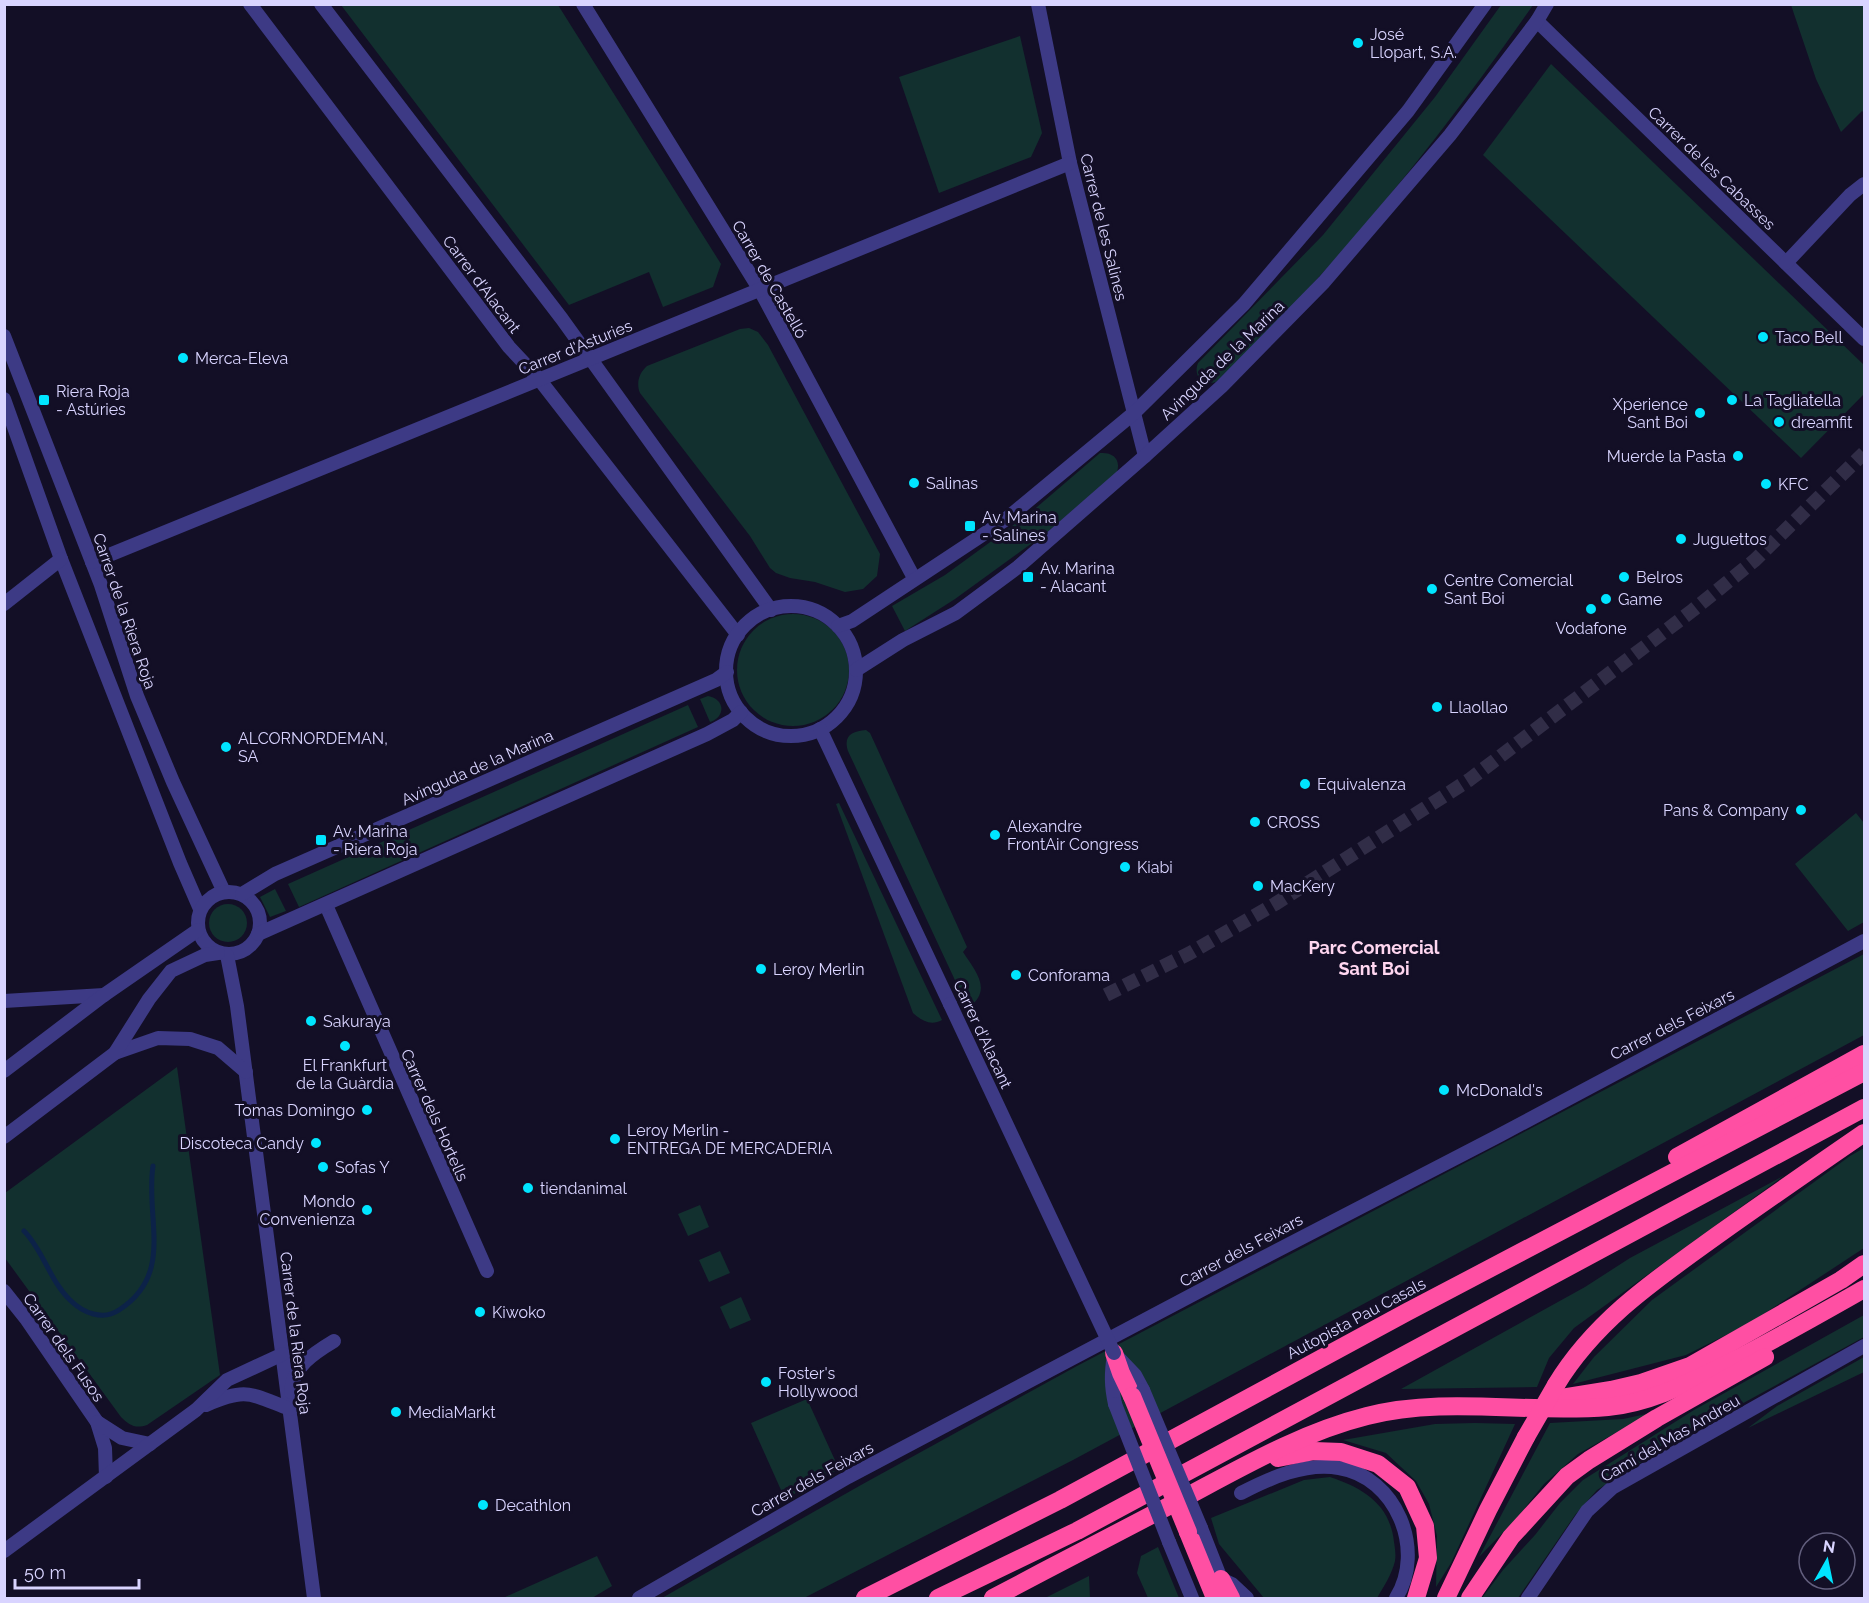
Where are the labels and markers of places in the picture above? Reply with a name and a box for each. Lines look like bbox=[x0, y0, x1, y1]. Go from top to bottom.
place label: José Llopart, S.A. bbox=[1370, 25, 1457, 62]
marker: José Llopart, S.A. bbox=[1351, 36, 1365, 50]
place label: Taco Bell bbox=[1775, 328, 1844, 347]
marker: Taco Bell bbox=[1756, 330, 1770, 344]
place label: Merca-Eleva bbox=[195, 349, 288, 368]
marker: Merca-Eleva bbox=[176, 351, 190, 365]
place label: Riera Roja - Astúries bbox=[56, 382, 130, 419]
place label: La Tagliatella bbox=[1744, 391, 1841, 410]
marker: Riera Roja - Astúries bbox=[37, 393, 51, 407]
marker: La Tagliatella bbox=[1725, 393, 1739, 407]
place label: Xperience Sant Boi bbox=[1613, 395, 1688, 432]
marker: Xperience Sant Boi bbox=[1693, 406, 1707, 420]
place label: dreamfit bbox=[1791, 413, 1853, 432]
marker: dreamfit bbox=[1772, 415, 1786, 429]
place label: Muerde la Pasta bbox=[1607, 447, 1726, 466]
marker: Muerde la Pasta bbox=[1731, 449, 1745, 463]
place label: Salinas bbox=[926, 474, 978, 493]
place label: KFC bbox=[1778, 475, 1808, 494]
marker: Salinas bbox=[907, 476, 921, 490]
marker: KFC bbox=[1759, 477, 1773, 491]
place label: Av. Marina - Salines bbox=[982, 508, 1057, 545]
marker: Av. Marina - Salines bbox=[963, 519, 977, 533]
place label: Juguettos bbox=[1693, 530, 1767, 549]
marker: Juguettos bbox=[1674, 532, 1688, 546]
place label: Av. Marina - Alacant bbox=[1040, 559, 1115, 596]
place label: Belros bbox=[1636, 568, 1683, 587]
marker: Av. Marina - Alacant bbox=[1021, 570, 1035, 584]
marker: Belros bbox=[1617, 570, 1631, 584]
place label: Centre Comercial Sant Boi bbox=[1444, 571, 1574, 608]
marker: Centre Comercial Sant Boi bbox=[1425, 582, 1439, 596]
place label: Game bbox=[1618, 590, 1662, 609]
marker: Game bbox=[1599, 592, 1613, 606]
marker: Vodafone bbox=[1584, 602, 1598, 616]
place label: Vodafone bbox=[1555, 619, 1627, 638]
place label: Llaollao bbox=[1449, 698, 1508, 717]
marker: Llaollao bbox=[1430, 700, 1444, 714]
place label: ALCORNORDEMAN, SA bbox=[238, 729, 388, 766]
marker: ALCORNORDEMAN, SA bbox=[219, 740, 233, 754]
place label: Equivalenza bbox=[1317, 775, 1406, 794]
marker: Equivalenza bbox=[1298, 777, 1312, 791]
place label: Pans & Company bbox=[1663, 801, 1789, 820]
marker: Pans & Company bbox=[1794, 803, 1808, 817]
place label: CROSS bbox=[1267, 813, 1320, 832]
marker: CROSS bbox=[1248, 815, 1262, 829]
place label: Alexandre FrontAir Congress bbox=[1007, 817, 1139, 854]
place label: Av. Marina - Riera Roja bbox=[333, 822, 418, 859]
marker: Alexandre FrontAir Congress bbox=[988, 828, 1002, 842]
marker: Av. Marina - Riera Roja bbox=[314, 833, 328, 847]
place label: Kiabi bbox=[1137, 858, 1173, 877]
marker: Kiabi bbox=[1118, 860, 1132, 874]
place label: MacKery bbox=[1270, 877, 1335, 896]
marker: MacKery bbox=[1251, 879, 1265, 893]
place label: Leroy Merlin bbox=[773, 960, 865, 979]
marker: Leroy Merlin bbox=[754, 962, 768, 976]
place label: Conforama bbox=[1028, 966, 1110, 985]
marker: Conforama bbox=[1009, 968, 1023, 982]
place label: Sakuraya bbox=[323, 1012, 391, 1031]
marker: Sakuraya bbox=[304, 1014, 318, 1028]
marker: El Frankfurt de la Guàrdia bbox=[338, 1039, 352, 1053]
place label: El Frankfurt de la Guàrdia bbox=[296, 1056, 394, 1093]
place label: McDonald's bbox=[1456, 1081, 1543, 1100]
marker: McDonald's bbox=[1437, 1083, 1451, 1097]
place label: Tomas Domingo bbox=[234, 1101, 355, 1120]
marker: Tomas Domingo bbox=[360, 1103, 374, 1117]
place label: Leroy Merlin - ENTREGA DE MERCADERIA bbox=[627, 1121, 832, 1158]
marker: Leroy Merlin - ENTREGA DE MERCADERIA bbox=[608, 1132, 622, 1146]
place label: Discoteca Candy bbox=[179, 1134, 304, 1153]
marker: Discoteca Candy bbox=[309, 1136, 323, 1150]
place label: Sofas Y bbox=[335, 1158, 390, 1177]
marker: Sofas Y bbox=[316, 1160, 330, 1174]
place label: tiendanimal bbox=[540, 1179, 627, 1198]
marker: tiendanimal bbox=[521, 1181, 535, 1195]
place label: Mondo Convenienza bbox=[260, 1192, 355, 1229]
marker: Mondo Convenienza bbox=[360, 1203, 374, 1217]
place label: Kiwoko bbox=[492, 1303, 546, 1322]
marker: Kiwoko bbox=[473, 1305, 487, 1319]
place label: Foster's Hollywood bbox=[778, 1364, 858, 1401]
marker: Foster's Hollywood bbox=[759, 1375, 773, 1389]
place label: MediaMarkt bbox=[408, 1403, 496, 1422]
marker: MediaMarkt bbox=[389, 1405, 403, 1419]
place label: Decathlon bbox=[495, 1496, 571, 1515]
marker: Decathlon bbox=[476, 1498, 490, 1512]

